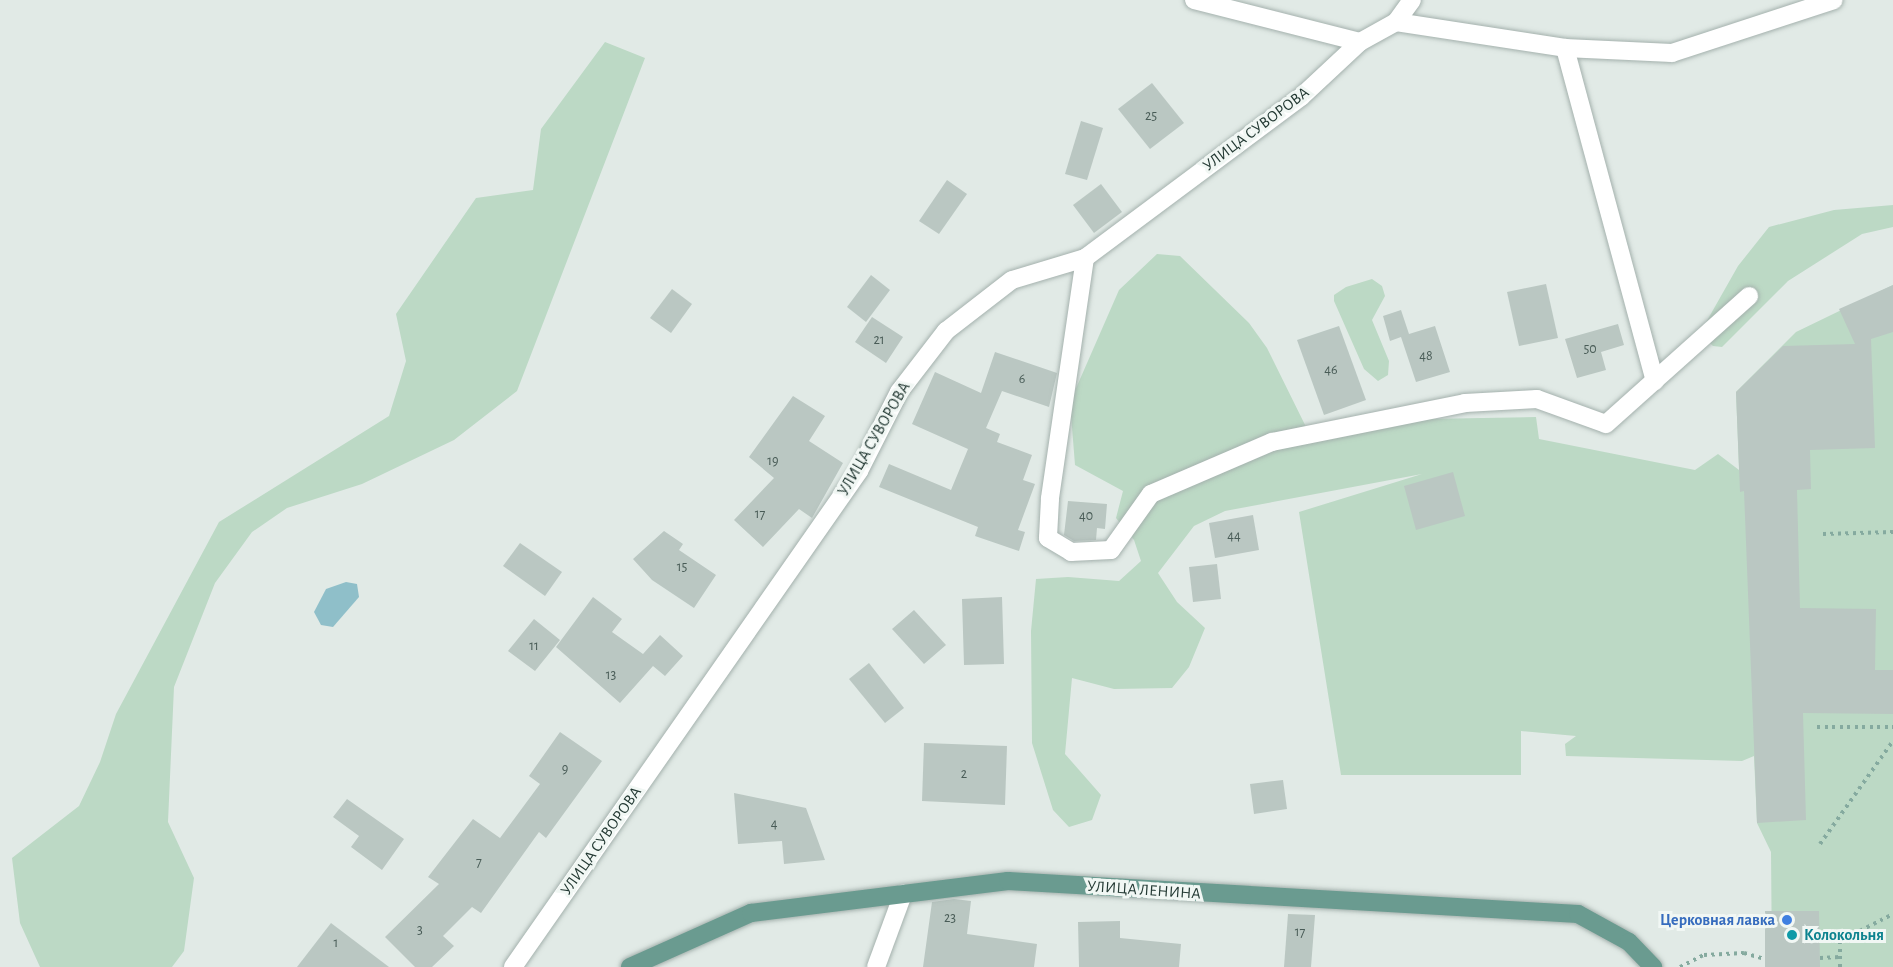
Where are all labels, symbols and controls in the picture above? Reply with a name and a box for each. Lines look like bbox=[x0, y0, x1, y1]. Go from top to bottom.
street label: УЛИЦА СУВОРОВА bbox=[1199, 83, 1313, 175]
house number: 25 bbox=[1145, 108, 1157, 124]
house number: 21 bbox=[873, 332, 885, 348]
house number: 50 bbox=[1583, 341, 1597, 357]
house number: 48 bbox=[1419, 348, 1433, 364]
house number: 46 bbox=[1324, 362, 1338, 378]
house number: 6 bbox=[1019, 371, 1025, 387]
street label: УЛИЦА СУВОРОВА bbox=[834, 379, 914, 499]
house number: 19 bbox=[767, 453, 779, 469]
house number: 17 bbox=[755, 506, 765, 522]
house number: 40 bbox=[1079, 508, 1093, 524]
house number: 44 bbox=[1227, 528, 1241, 544]
house number: 15 bbox=[677, 559, 687, 575]
house number: 11 bbox=[529, 638, 539, 654]
house number: 13 bbox=[606, 667, 616, 683]
house number: 9 bbox=[562, 761, 568, 777]
house number: 2 bbox=[961, 766, 967, 782]
street label: УЛИЦА СУВОРОВА bbox=[556, 783, 646, 899]
house number: 4 bbox=[771, 816, 777, 832]
house number: 7 bbox=[476, 854, 482, 870]
street label: УЛИЦА ЛЕНИНА bbox=[1087, 876, 1201, 904]
house number: 23 bbox=[944, 910, 956, 926]
place label: Церковная лавка bbox=[1660, 910, 1775, 930]
marker: Церковная лавка bbox=[1780, 913, 1794, 927]
house number: 3 bbox=[417, 922, 423, 938]
house number: 17 bbox=[1295, 924, 1305, 940]
place label: Колокольня bbox=[1804, 925, 1884, 945]
marker: Колокольня bbox=[1785, 928, 1799, 942]
house number: 1 bbox=[334, 935, 338, 951]

